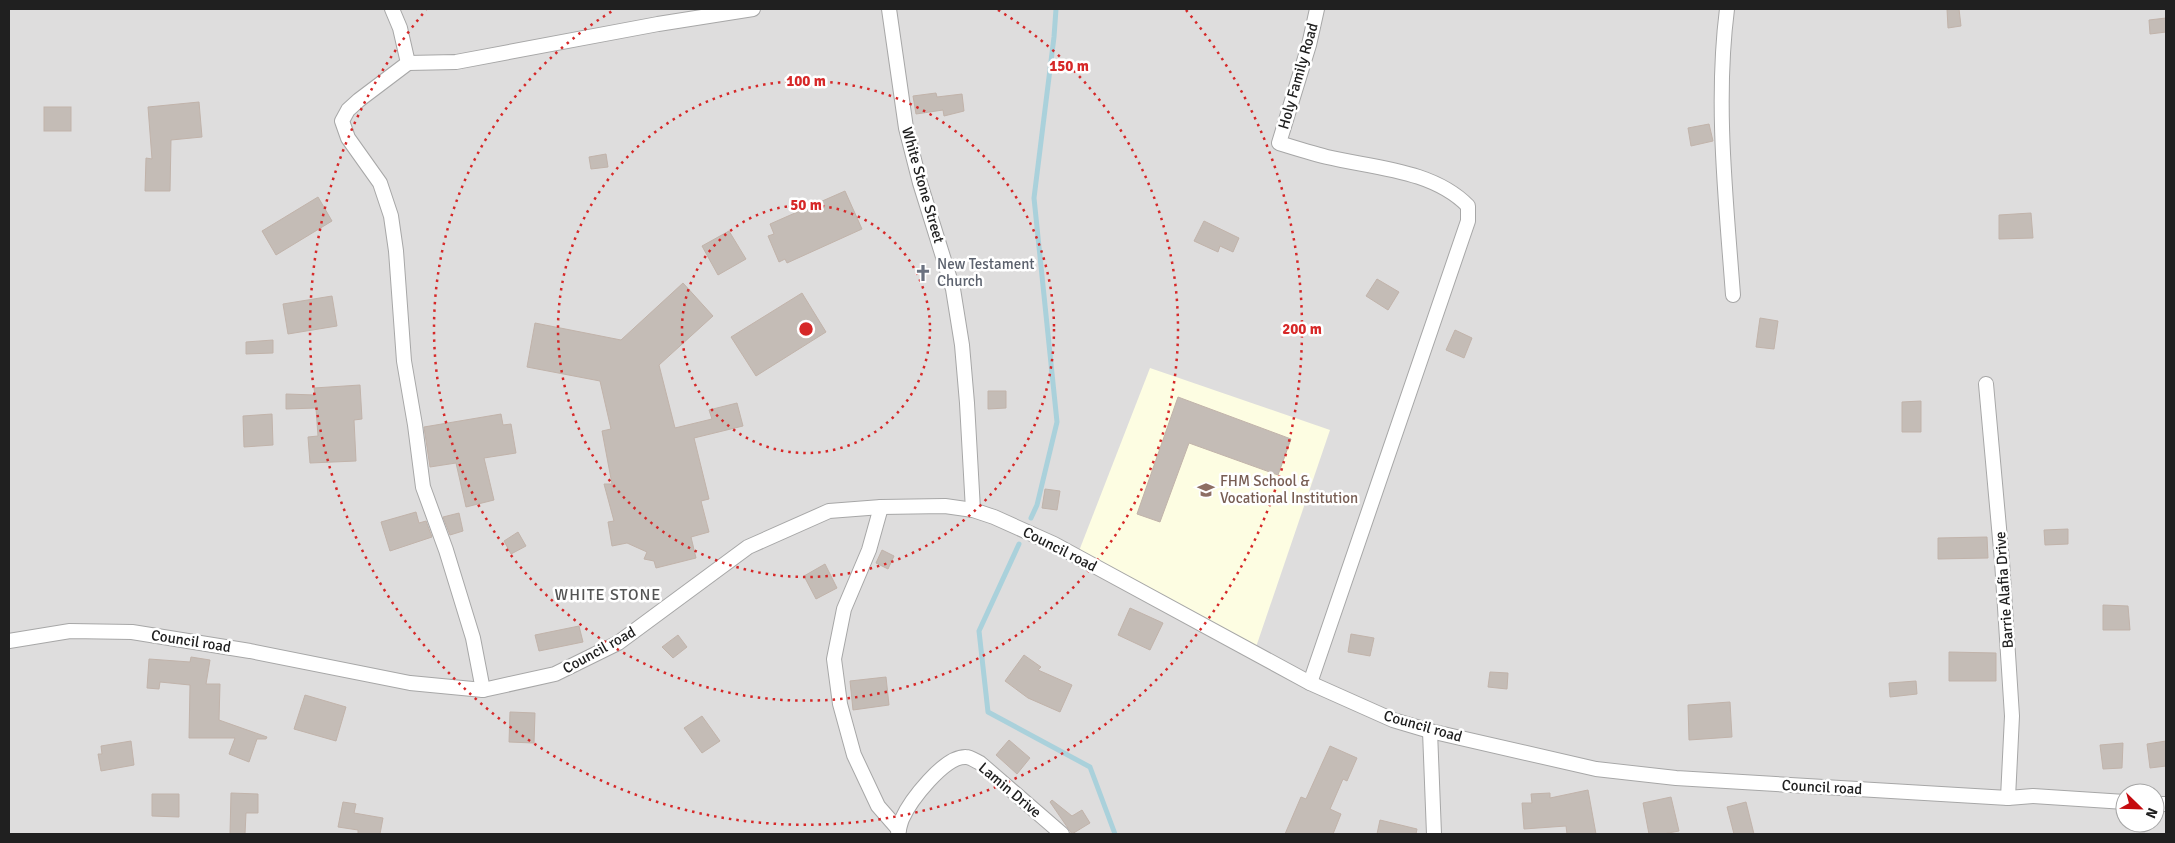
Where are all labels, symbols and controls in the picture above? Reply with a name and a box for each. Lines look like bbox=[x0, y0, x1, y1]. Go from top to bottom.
street label: Holy Family Road bbox=[1274, 21, 1322, 131]
text: 150 m bbox=[1049, 57, 1089, 75]
text: 100 m bbox=[786, 72, 826, 90]
street label: White Stone Street bbox=[898, 125, 948, 245]
text: 50 m bbox=[790, 196, 822, 214]
place label: New Testament Church bbox=[937, 255, 1035, 290]
church icon: New Testament Church bbox=[913, 263, 933, 283]
centre of rings bbox=[797, 320, 815, 338]
text: 200 m bbox=[1282, 320, 1322, 338]
place label: FHM School & Vocational Institution bbox=[1220, 472, 1358, 507]
school or university icon: FHM School & Vocational Institution bbox=[1196, 480, 1216, 500]
street label: Council road bbox=[1020, 523, 1100, 575]
street label: Barrie Alafia Drive bbox=[1991, 531, 2017, 649]
district label: WHITE STONE bbox=[555, 585, 661, 605]
street label: Council road bbox=[559, 623, 639, 677]
street label: Council road bbox=[150, 626, 232, 656]
street label: Council road bbox=[1382, 706, 1464, 746]
street label: Lamin Drive bbox=[975, 759, 1045, 821]
street label: Council road bbox=[1781, 776, 1863, 798]
north arrow bbox=[2115, 783, 2165, 833]
text: N bbox=[2142, 805, 2161, 821]

